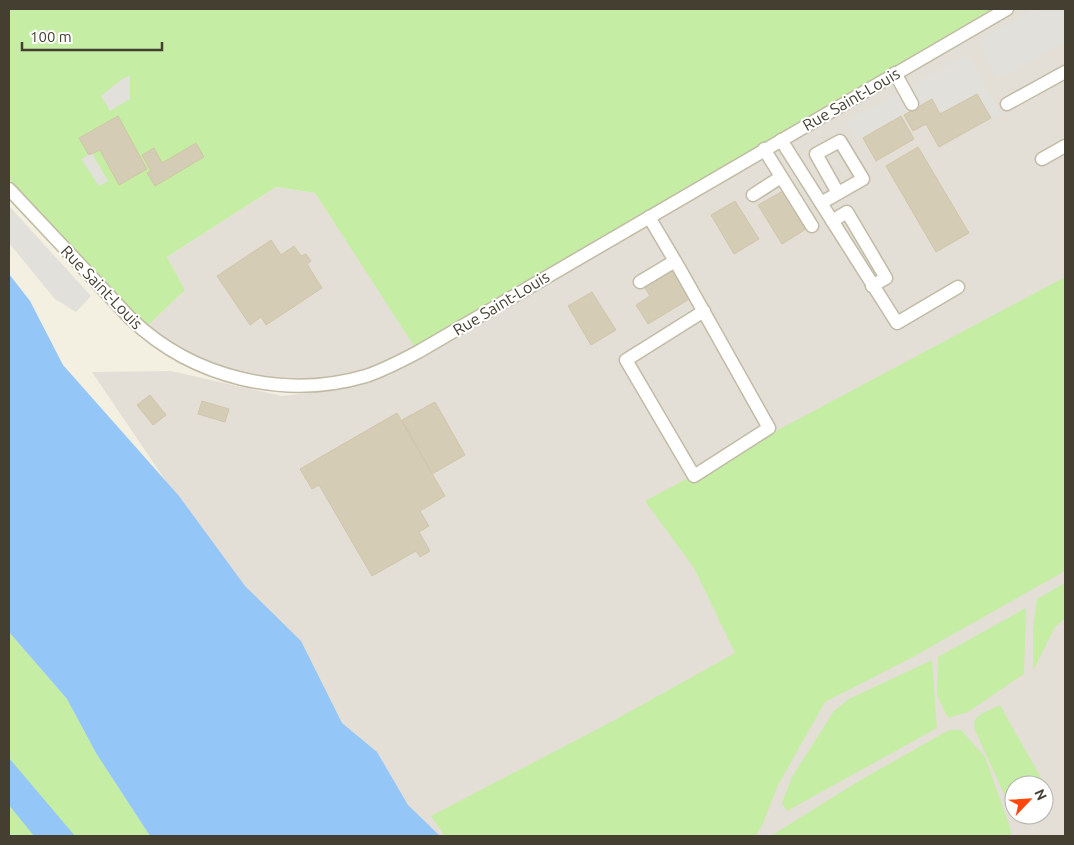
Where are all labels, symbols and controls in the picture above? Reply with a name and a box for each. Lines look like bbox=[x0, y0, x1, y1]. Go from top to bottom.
scale bar bbox=[22, 20, 162, 52]
text: 100 m bbox=[30, 28, 72, 45]
street label: Rue Saint-Louis bbox=[799, 64, 903, 134]
street label: Rue Saint-Louis bbox=[58, 241, 146, 333]
street label: Rue Saint-Louis bbox=[450, 267, 552, 339]
north arrow bbox=[1004, 775, 1054, 825]
text: N bbox=[1031, 786, 1050, 803]

